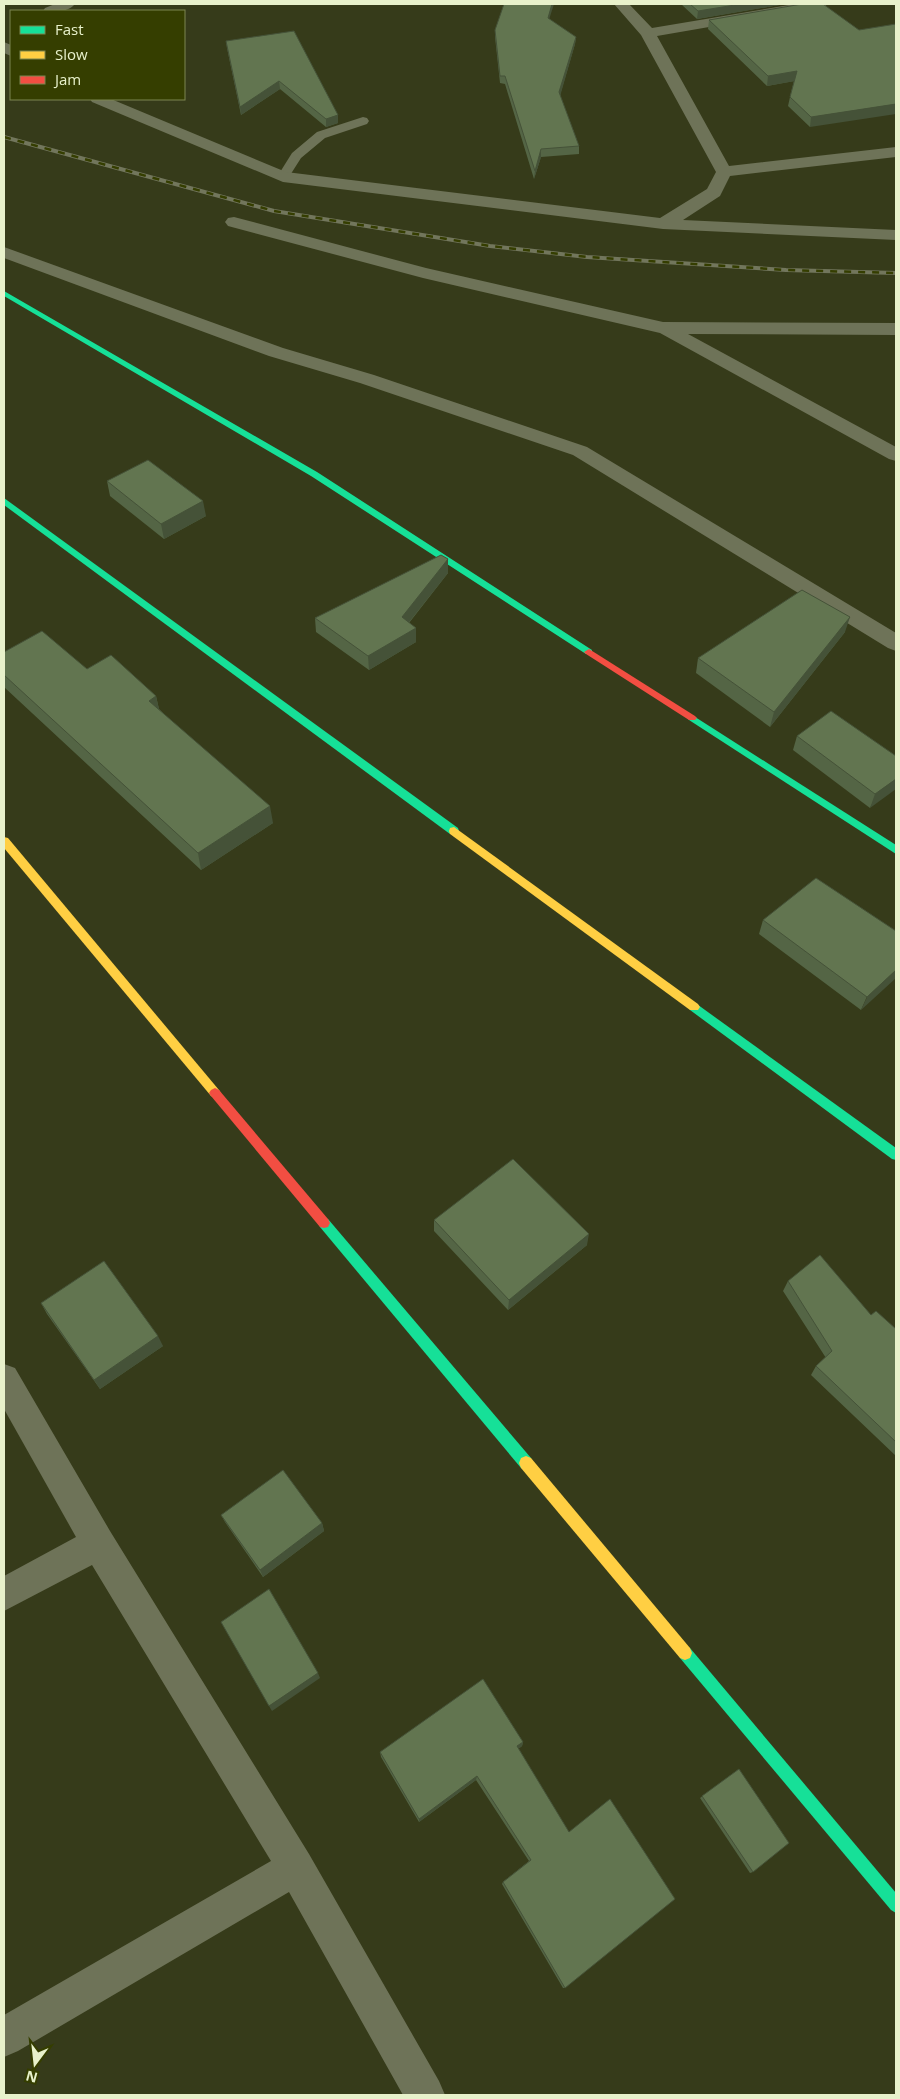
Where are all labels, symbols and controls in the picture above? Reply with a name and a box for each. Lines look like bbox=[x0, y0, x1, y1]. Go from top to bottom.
legend bbox=[10, 10, 185, 100]
text: Fast bbox=[55, 19, 84, 39]
text: Slow bbox=[55, 44, 88, 64]
text: Jam bbox=[53, 69, 81, 89]
north arrow bbox=[10, 2039, 60, 2089]
text: N bbox=[24, 2066, 39, 2088]

